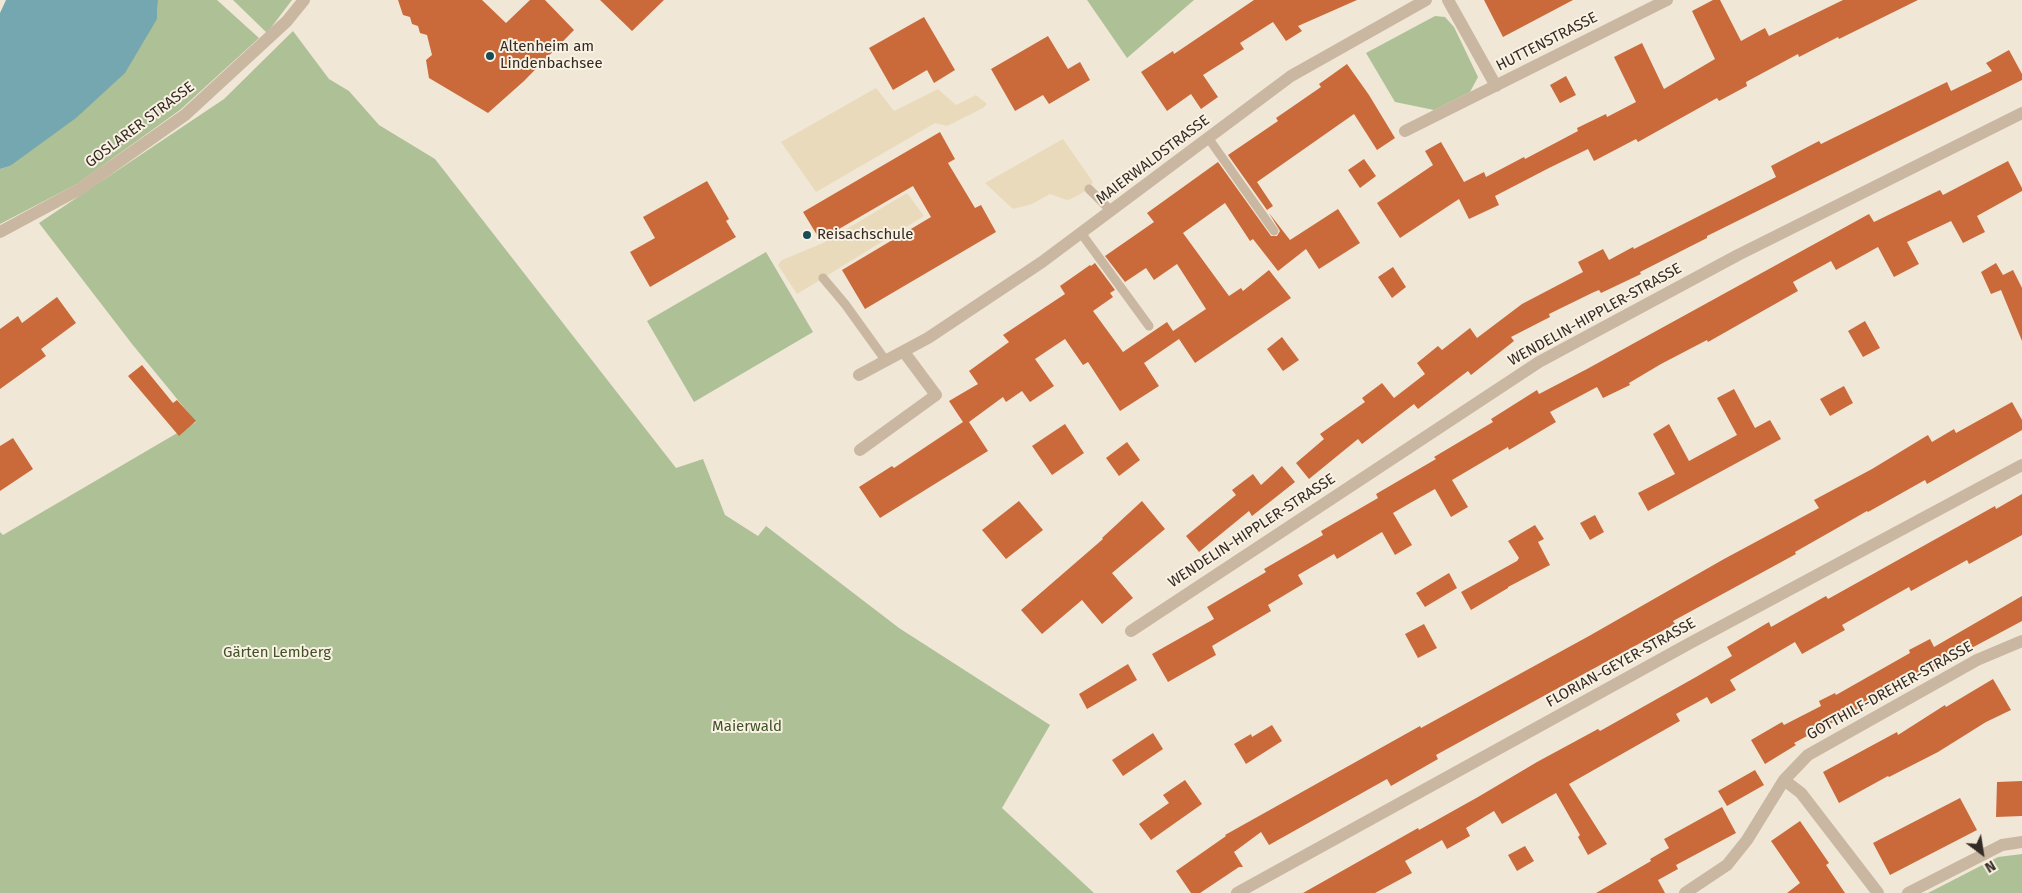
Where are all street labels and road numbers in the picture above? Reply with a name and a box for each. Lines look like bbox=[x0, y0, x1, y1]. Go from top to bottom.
street label: HUTTENSTRASSE bbox=[1493, 9, 1601, 75]
street label: GOSLARER STRASSE bbox=[82, 78, 198, 172]
street label: MAIERWALDSTRASSE bbox=[1093, 111, 1213, 209]
street label: WENDELIN-HIPPLER-STRASSE bbox=[1505, 260, 1685, 370]
street label: WENDELIN-HIPPLER-STRASSE bbox=[1165, 470, 1339, 592]
street label: FLORIAN-GEYER-STRASSE bbox=[1543, 614, 1699, 712]
street label: GOTTHILF-DREHER-STRASSE bbox=[1804, 638, 1976, 744]

